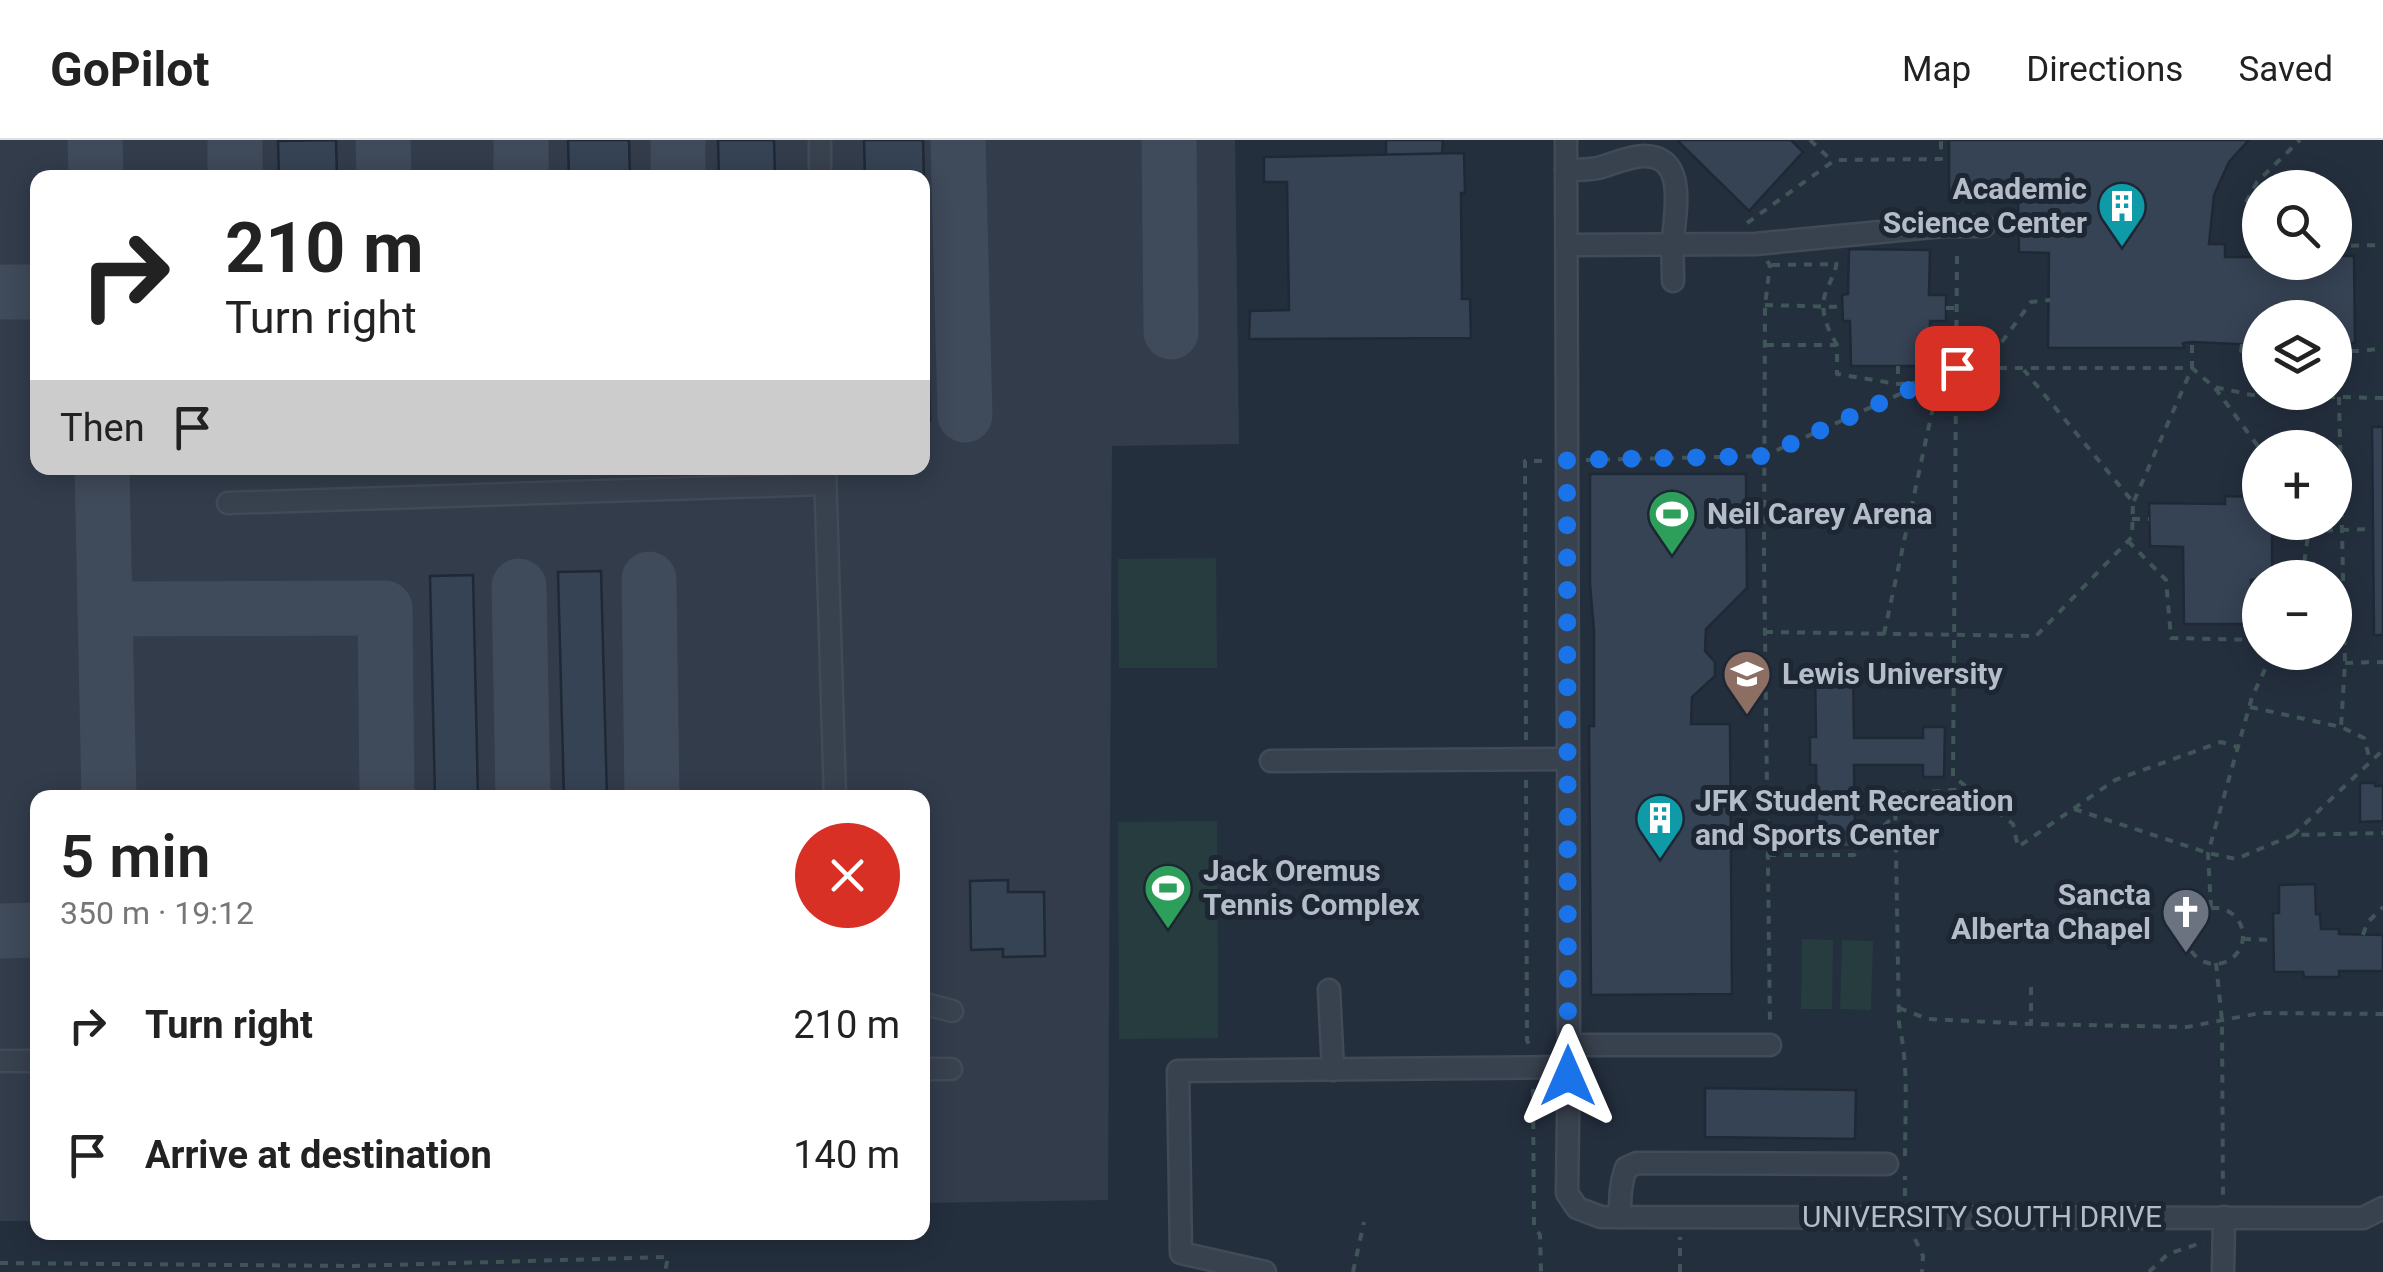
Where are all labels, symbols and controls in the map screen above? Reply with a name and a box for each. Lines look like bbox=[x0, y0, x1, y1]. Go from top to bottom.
text: GoPilot bbox=[50, 41, 210, 98]
text: Map bbox=[1902, 49, 1971, 90]
text: Directions bbox=[2026, 49, 2183, 90]
text: Saved bbox=[2238, 49, 2333, 90]
map controls bbox=[2242, 170, 2352, 670]
button: search bbox=[2242, 170, 2352, 280]
place label: Academic Science Center bbox=[1883, 171, 2087, 240]
building icon: Academic Science Center bbox=[2096, 180, 2148, 248]
text: 210 m bbox=[225, 207, 424, 289]
icon: right bbox=[60, 210, 190, 340]
text: Turn right bbox=[225, 291, 417, 344]
button: layers bbox=[2242, 300, 2352, 410]
pin bbox=[1915, 326, 2000, 411]
icon: arrive bbox=[1930, 341, 1985, 396]
icon: arrive bbox=[165, 400, 220, 455]
text: Then bbox=[60, 406, 145, 450]
button: + bbox=[2242, 430, 2352, 540]
sports icon: Neil Carey Arena bbox=[1646, 488, 1698, 556]
place label: Neil Carey Arena bbox=[1707, 496, 1933, 531]
button: − bbox=[2242, 560, 2352, 670]
school or university icon: Lewis University bbox=[1721, 648, 1773, 716]
place label: Lewis University bbox=[1782, 656, 2003, 691]
place label: JFK Student Recreation and Sports Center bbox=[1695, 783, 2014, 852]
building icon: JFK Student Recreation and Sports Center bbox=[1634, 792, 1686, 860]
text: 5 min bbox=[60, 821, 210, 892]
button: close bbox=[795, 823, 900, 928]
place label: Jack Oremus Tennis Complex bbox=[1203, 853, 1420, 922]
sports icon: Jack Oremus Tennis Complex bbox=[1142, 862, 1194, 930]
place label: Sancta Alberta Chapel bbox=[1951, 877, 2151, 946]
church icon: Sancta Alberta Chapel bbox=[2160, 886, 2212, 954]
text: 350 m · 19:12 bbox=[60, 894, 254, 932]
icon: right bbox=[60, 998, 115, 1053]
text: Turn right bbox=[145, 1003, 313, 1047]
text: 210 m bbox=[793, 1003, 900, 1047]
position arrow bbox=[1516, 1024, 1620, 1128]
icon: arrive bbox=[60, 1128, 115, 1183]
text: Arrive at destination bbox=[145, 1133, 492, 1177]
text: 140 m bbox=[793, 1133, 900, 1177]
street label: UNIVERSITY SOUTH DRIVE bbox=[1802, 1199, 2162, 1234]

